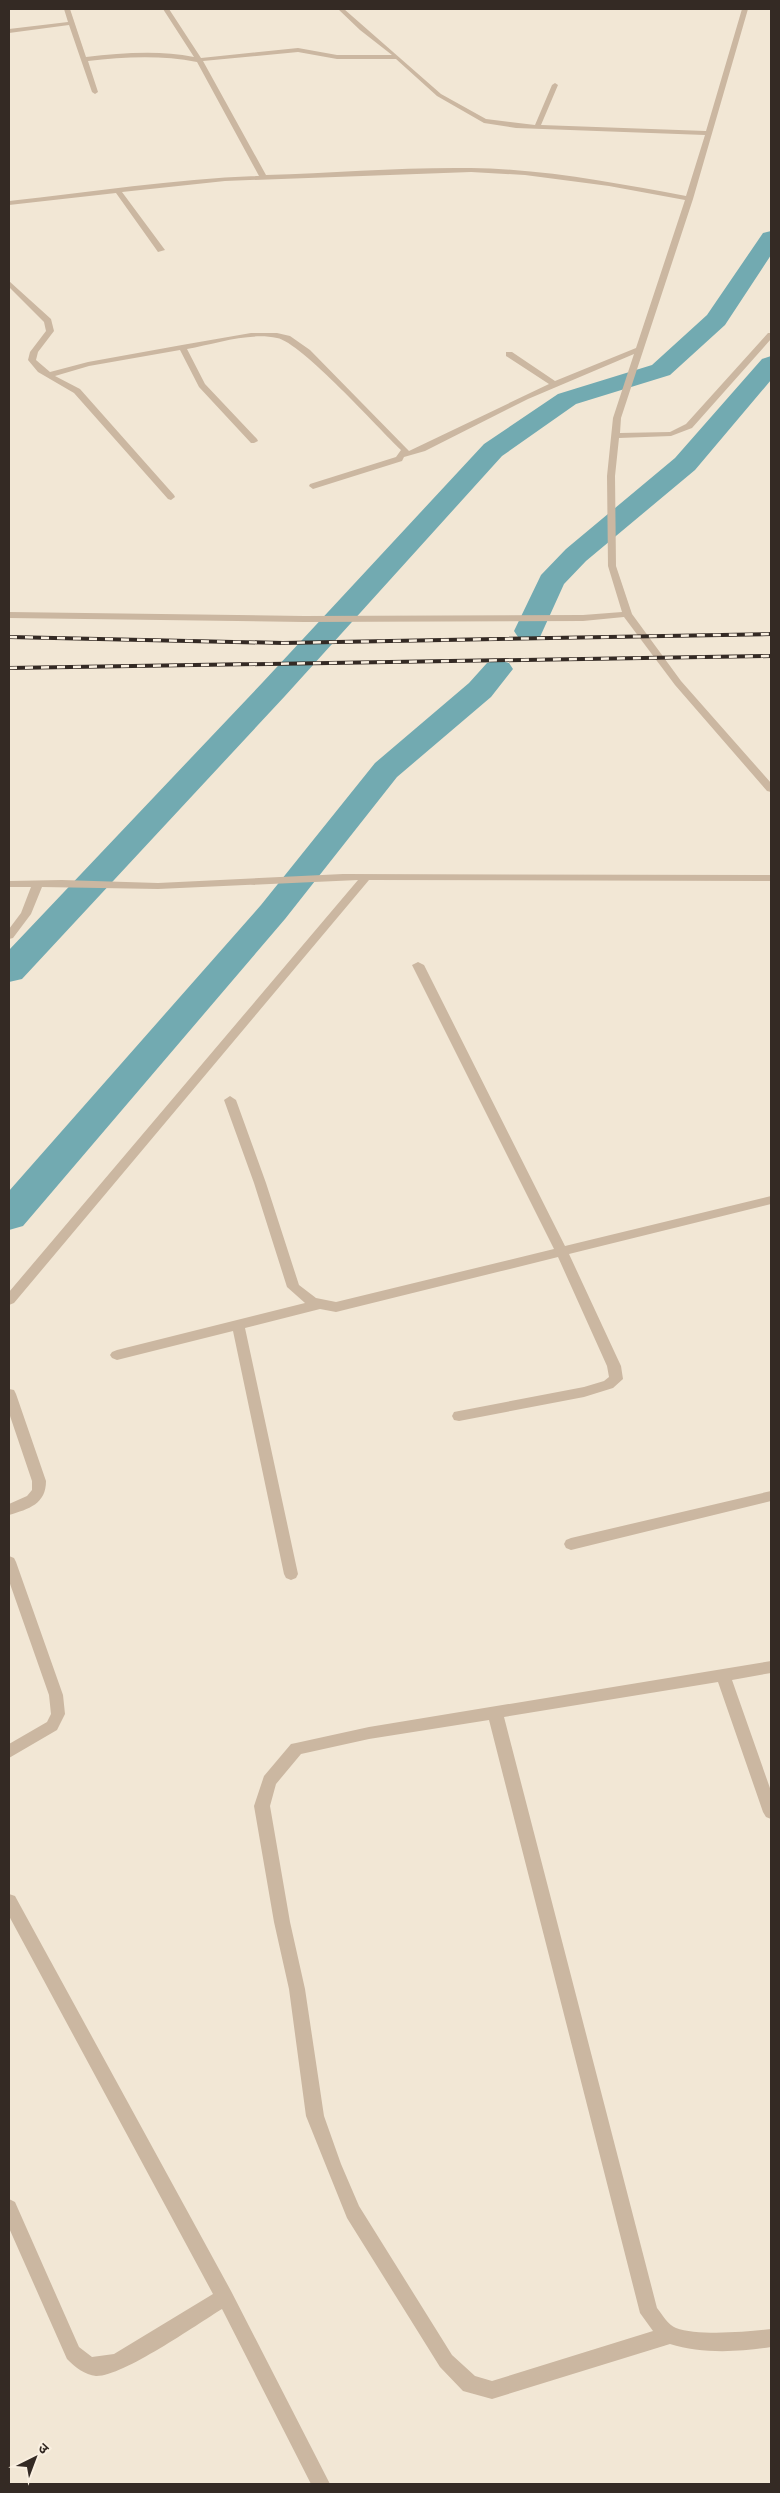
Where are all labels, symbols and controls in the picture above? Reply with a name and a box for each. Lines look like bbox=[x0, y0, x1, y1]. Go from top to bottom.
north arrow bbox=[10, 2433, 60, 2483]
text: उ bbox=[35, 2439, 53, 2458]

